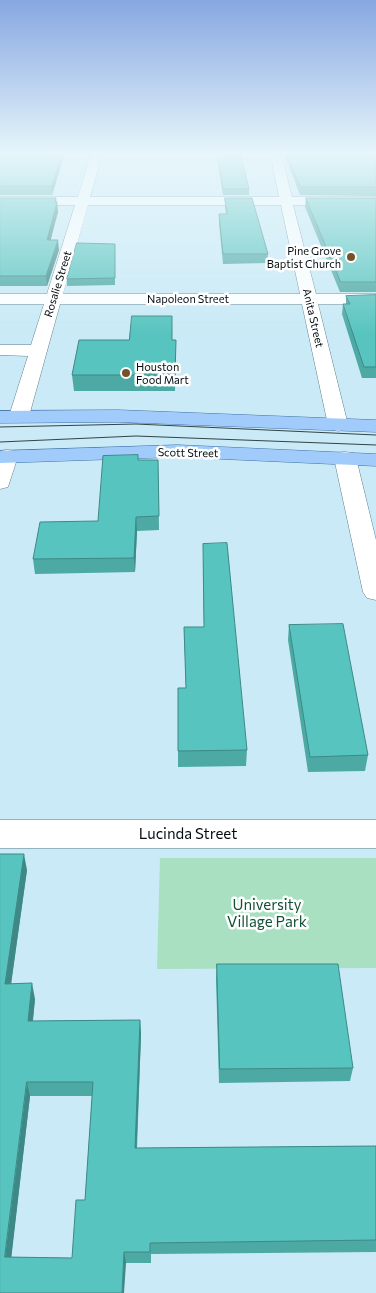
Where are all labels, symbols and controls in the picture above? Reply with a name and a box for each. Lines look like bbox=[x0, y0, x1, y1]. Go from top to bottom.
place label: Pine Grove Baptist Church bbox=[267, 244, 341, 270]
street label: Rosalie Street bbox=[42, 249, 74, 319]
marker: Pine Grove Baptist Church bbox=[345, 251, 357, 263]
street label: Anita Street bbox=[300, 287, 326, 349]
street label: Napoleon Street bbox=[147, 292, 229, 306]
place label: Houston Food Mart bbox=[136, 360, 189, 386]
marker: Houston Food Mart bbox=[120, 367, 132, 379]
street label: Scott Street bbox=[158, 446, 218, 460]
street label: Lucinda Street bbox=[139, 825, 237, 843]
park label: University Village Park bbox=[227, 896, 307, 931]

